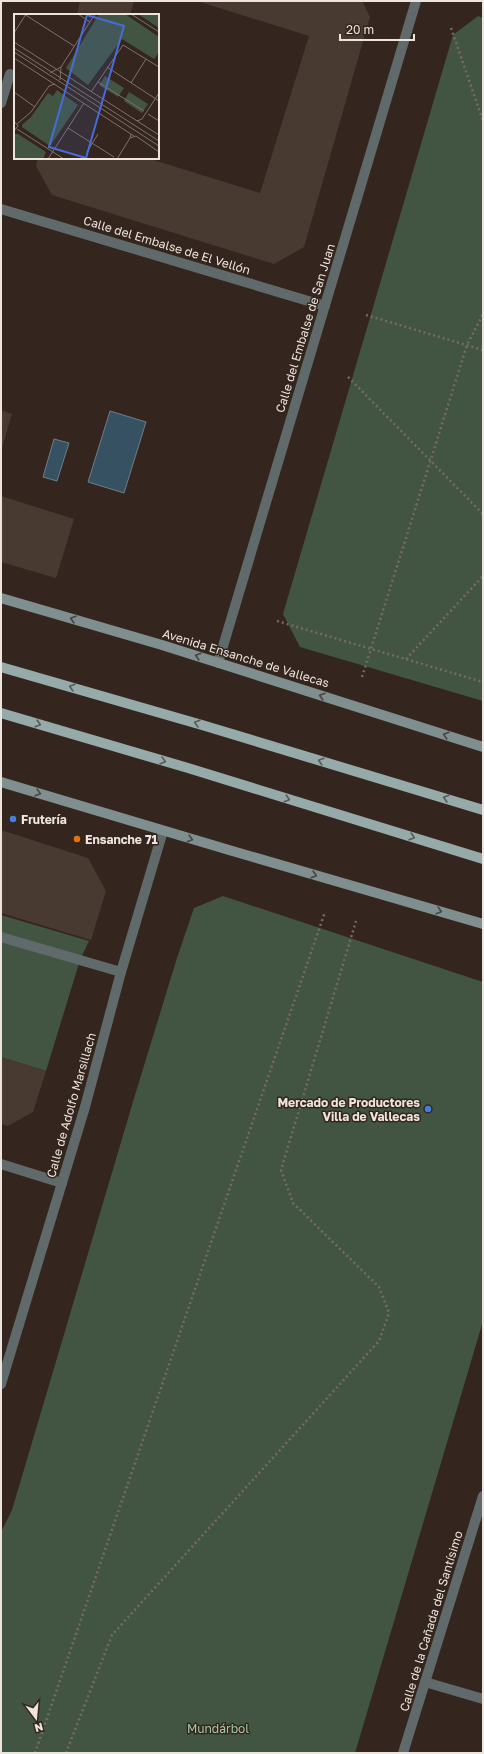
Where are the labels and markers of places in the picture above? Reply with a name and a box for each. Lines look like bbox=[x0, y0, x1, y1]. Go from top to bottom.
place label: Frutería bbox=[21, 812, 67, 827]
marker: Frutería bbox=[8, 814, 18, 824]
place label: Ensanche 71 bbox=[85, 832, 158, 847]
marker: Ensanche 71 bbox=[72, 834, 82, 844]
place label: Mercado de Productores Villa de Vallecas bbox=[277, 1095, 420, 1124]
marker: Mercado de Productores Villa de Vallecas bbox=[423, 1104, 433, 1114]

